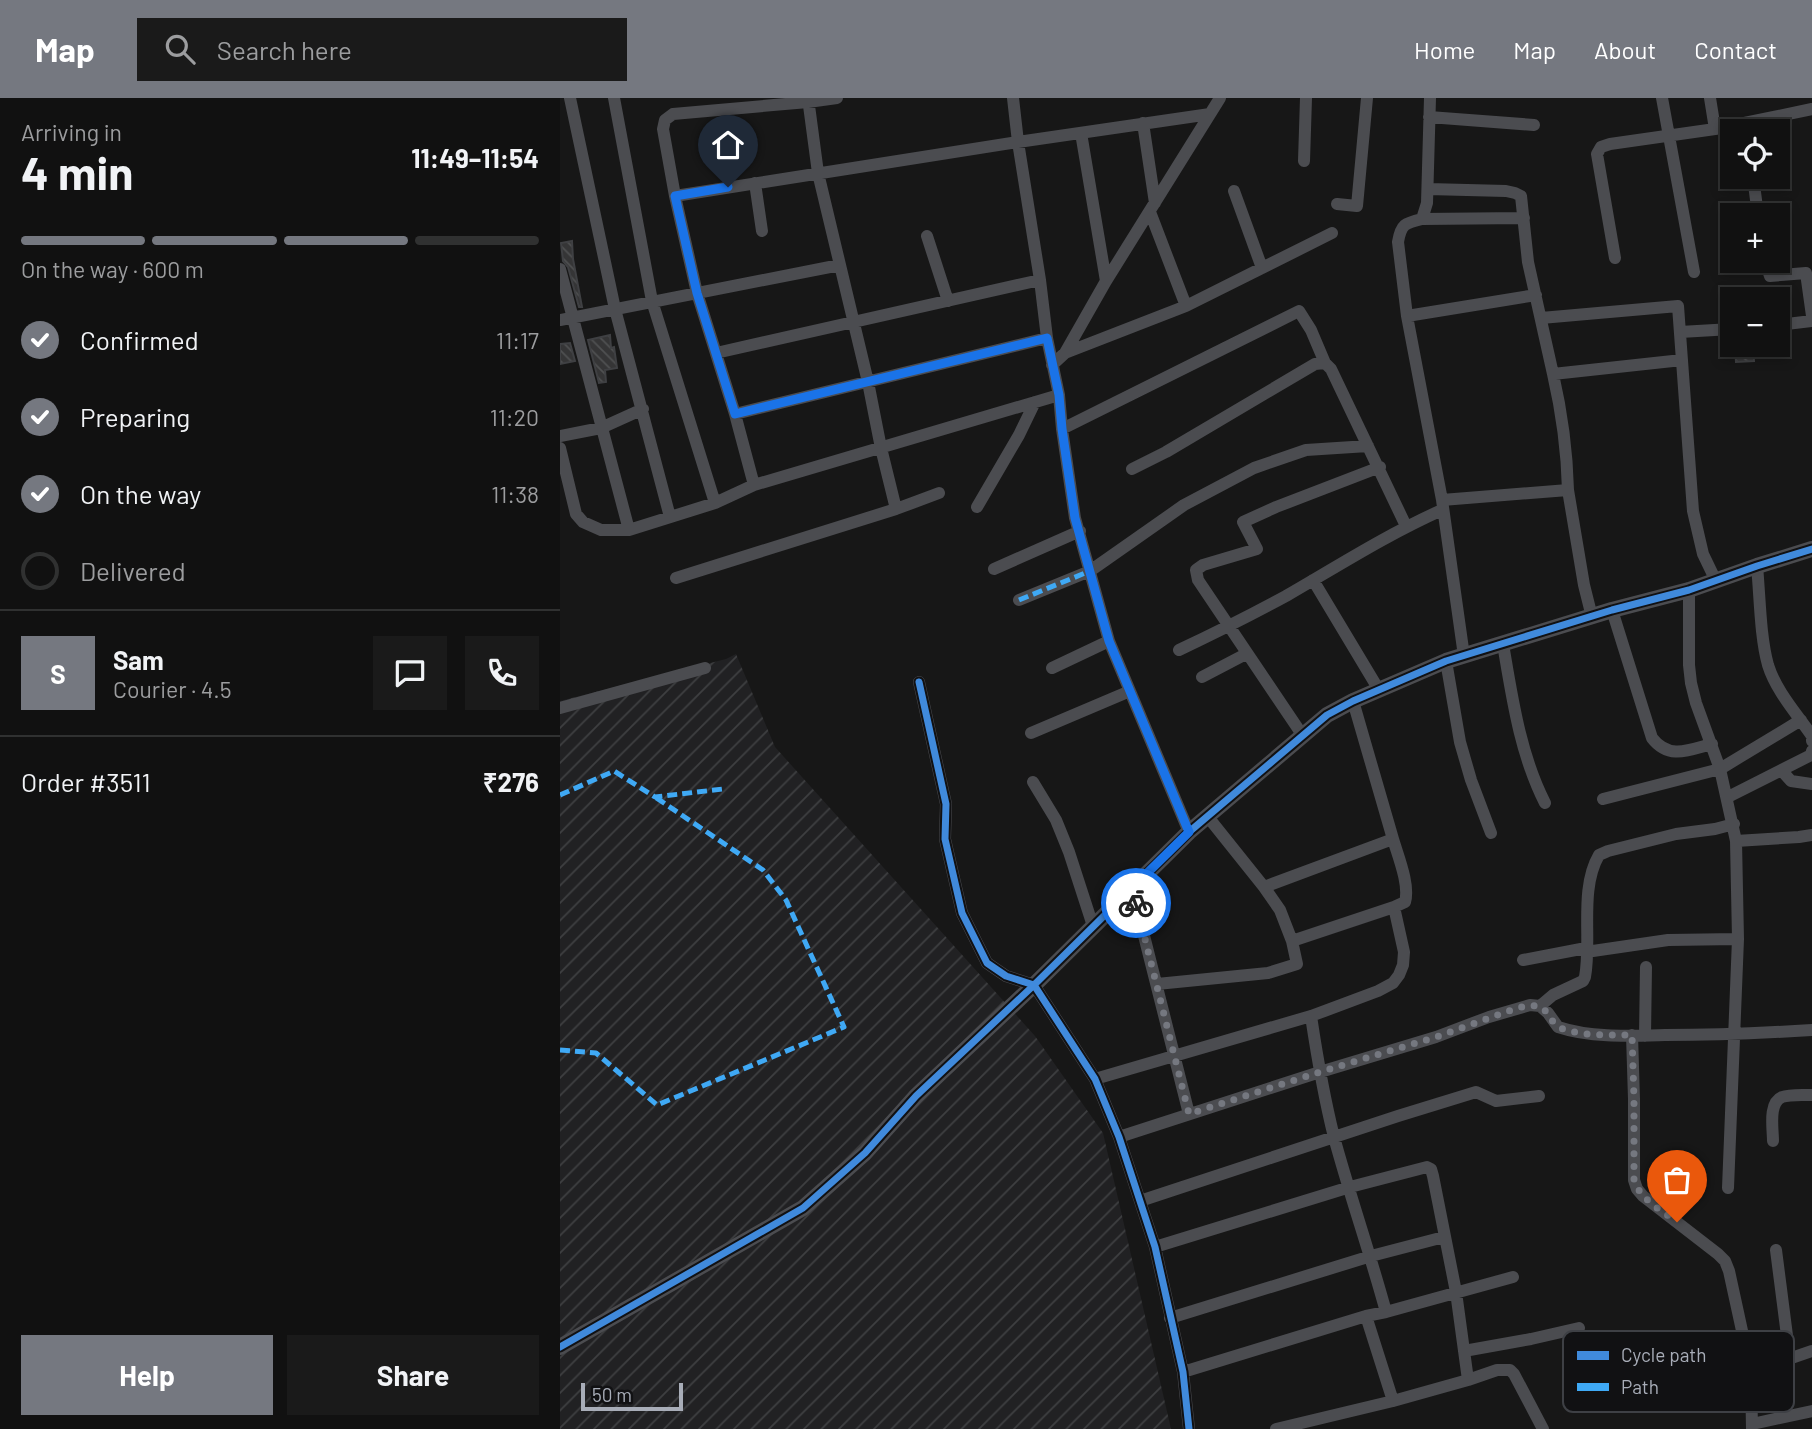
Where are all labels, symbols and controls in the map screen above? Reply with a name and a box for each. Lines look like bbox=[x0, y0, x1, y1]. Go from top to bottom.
search box bbox=[137, 18, 627, 81]
text: Map bbox=[35, 29, 95, 69]
icon: search bbox=[161, 30, 199, 68]
text: Search here bbox=[217, 34, 352, 65]
text: Home bbox=[1414, 35, 1475, 64]
text: Map bbox=[1513, 35, 1556, 64]
text: About bbox=[1594, 35, 1656, 64]
text: Contact bbox=[1694, 35, 1777, 64]
pin bbox=[698, 115, 758, 187]
text: Arriving in bbox=[21, 118, 122, 146]
map controls bbox=[1720, 119, 1790, 357]
button: locate bbox=[1720, 119, 1790, 189]
icon: home bbox=[709, 126, 747, 164]
text: 11:49–11:54 bbox=[411, 142, 539, 173]
text: 4 min bbox=[21, 144, 133, 199]
button: + bbox=[1720, 203, 1790, 273]
text: On the way · 600 m bbox=[21, 255, 204, 283]
button: − bbox=[1720, 287, 1790, 357]
icon: check bbox=[21, 321, 59, 359]
text: Confirmed bbox=[80, 324, 199, 355]
text: 11:17 bbox=[496, 326, 539, 354]
icon: check bbox=[21, 398, 59, 436]
text: Preparing bbox=[80, 401, 190, 432]
text: 11:20 bbox=[490, 403, 539, 431]
icon: check bbox=[21, 475, 59, 513]
text: On the way bbox=[80, 478, 201, 509]
text: 11:38 bbox=[491, 480, 539, 508]
text: Delivered bbox=[80, 555, 186, 586]
button: chat bbox=[373, 636, 447, 710]
button: phone bbox=[465, 636, 539, 710]
text: Sam bbox=[113, 644, 164, 675]
text: S bbox=[50, 658, 66, 689]
text: Courier · 4.5 bbox=[113, 675, 232, 703]
text: Order #3511 bbox=[21, 766, 151, 797]
text: ₹276 bbox=[483, 766, 539, 797]
courier bbox=[1101, 868, 1171, 938]
icon: bike bbox=[1117, 884, 1155, 922]
pin bbox=[1647, 1150, 1707, 1222]
icon: bag bbox=[1658, 1161, 1696, 1199]
legend bbox=[1563, 1331, 1794, 1412]
button: Help bbox=[21, 1335, 273, 1415]
button: Share bbox=[287, 1335, 539, 1415]
text: Cycle path bbox=[1621, 1343, 1706, 1366]
text: Path bbox=[1621, 1375, 1659, 1398]
scale bar bbox=[581, 1380, 682, 1412]
text: 50 m bbox=[592, 1383, 632, 1406]

